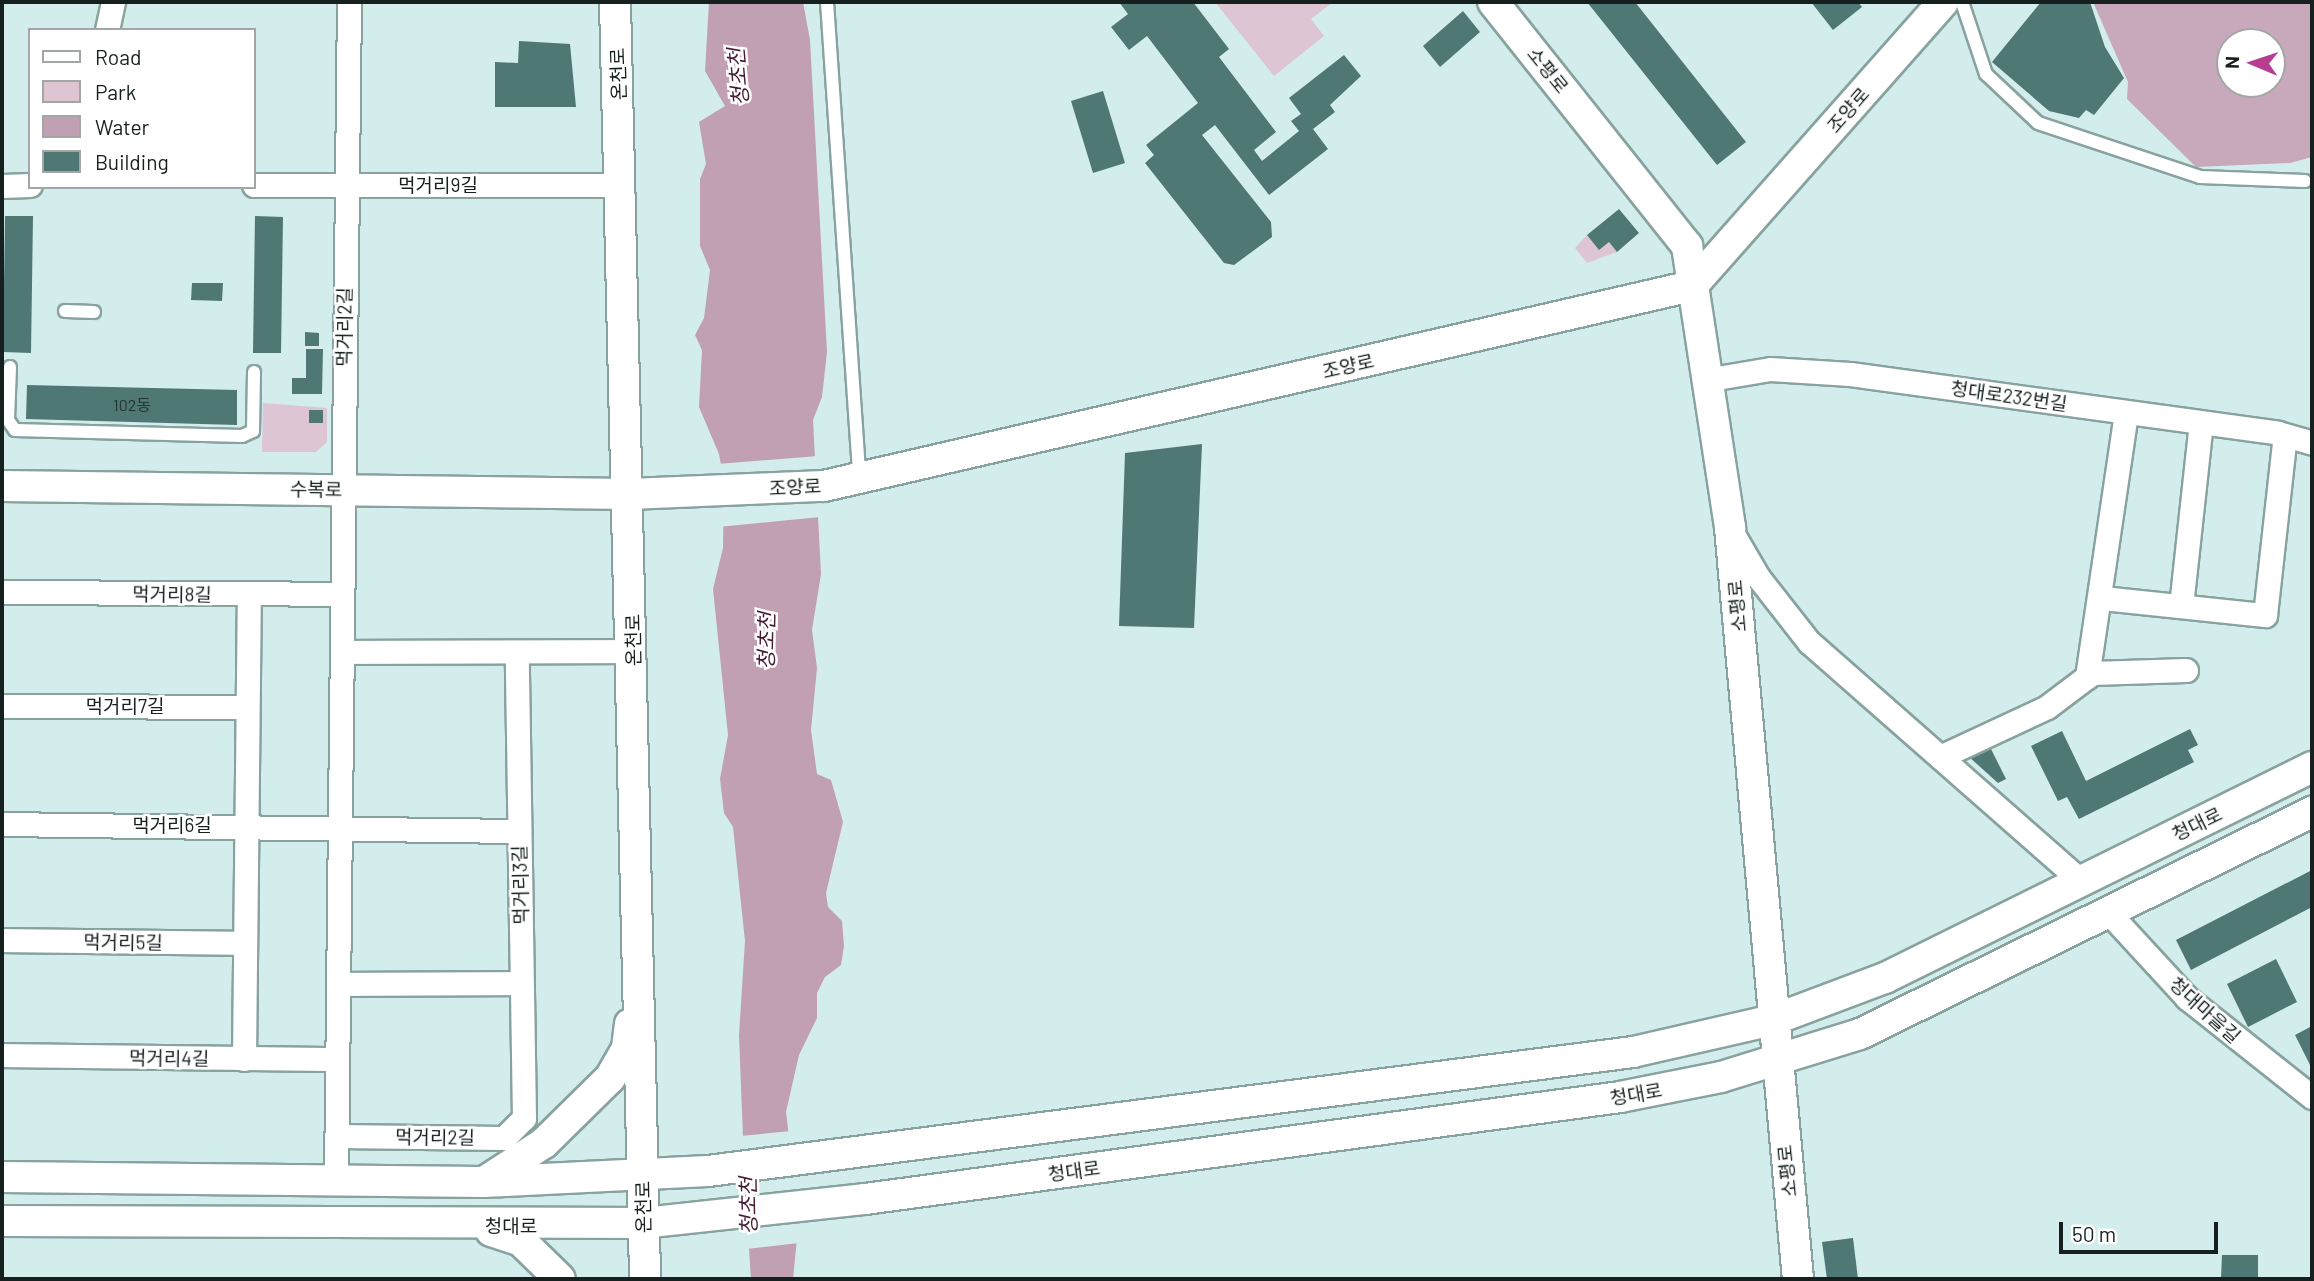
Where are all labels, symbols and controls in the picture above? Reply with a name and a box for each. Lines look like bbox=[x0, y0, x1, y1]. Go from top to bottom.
legend bbox=[28, 28, 256, 189]
north arrow bbox=[2216, 28, 2286, 98]
street label: 소평로 bbox=[1523, 42, 1573, 98]
text: Road bbox=[95, 44, 141, 69]
street label: 온천로 bbox=[606, 47, 630, 101]
water label: 청초천 bbox=[723, 47, 753, 107]
text: N bbox=[2220, 56, 2243, 69]
text: Park bbox=[95, 79, 136, 104]
street label: 조양로 bbox=[1822, 83, 1874, 137]
text: Water bbox=[95, 114, 149, 139]
text: Building bbox=[95, 149, 169, 174]
street label: 먹거리9길 bbox=[398, 174, 478, 196]
street label: 먹거리2길 bbox=[332, 287, 356, 367]
street label: 조양로 bbox=[1320, 349, 1376, 383]
street label: 청대로232번길 bbox=[1949, 377, 2069, 415]
house number: 102동 bbox=[113, 395, 151, 415]
street label: 조양로 bbox=[768, 474, 822, 500]
street label: 수복로 bbox=[290, 477, 342, 501]
street label: 소평로 bbox=[1723, 579, 1751, 633]
street label: 먹거리8길 bbox=[132, 582, 212, 606]
water label: 청초천 bbox=[753, 612, 779, 670]
street label: 온천로 bbox=[621, 614, 645, 666]
street label: 먹거리7길 bbox=[86, 695, 164, 717]
street label: 청대로 bbox=[2168, 802, 2226, 846]
street label: 먹거리6길 bbox=[132, 814, 212, 836]
street label: 먹거리3길 bbox=[508, 845, 532, 925]
street label: 먹거리5길 bbox=[83, 930, 163, 954]
street label: 청대마을길 bbox=[2165, 972, 2245, 1048]
street label: 먹거리4길 bbox=[129, 1046, 209, 1070]
street label: 청대로 bbox=[1608, 1078, 1664, 1110]
street label: 먹거리2길 bbox=[395, 1125, 475, 1149]
street label: 소평로 bbox=[1773, 1144, 1801, 1198]
street label: 청대로 bbox=[1046, 1156, 1102, 1186]
water label: 청초천 bbox=[735, 1177, 761, 1235]
street label: 온천로 bbox=[631, 1181, 655, 1233]
scale bar bbox=[2062, 1208, 2221, 1252]
street label: 청대로 bbox=[485, 1215, 537, 1237]
text: 50 m bbox=[2072, 1221, 2116, 1246]

